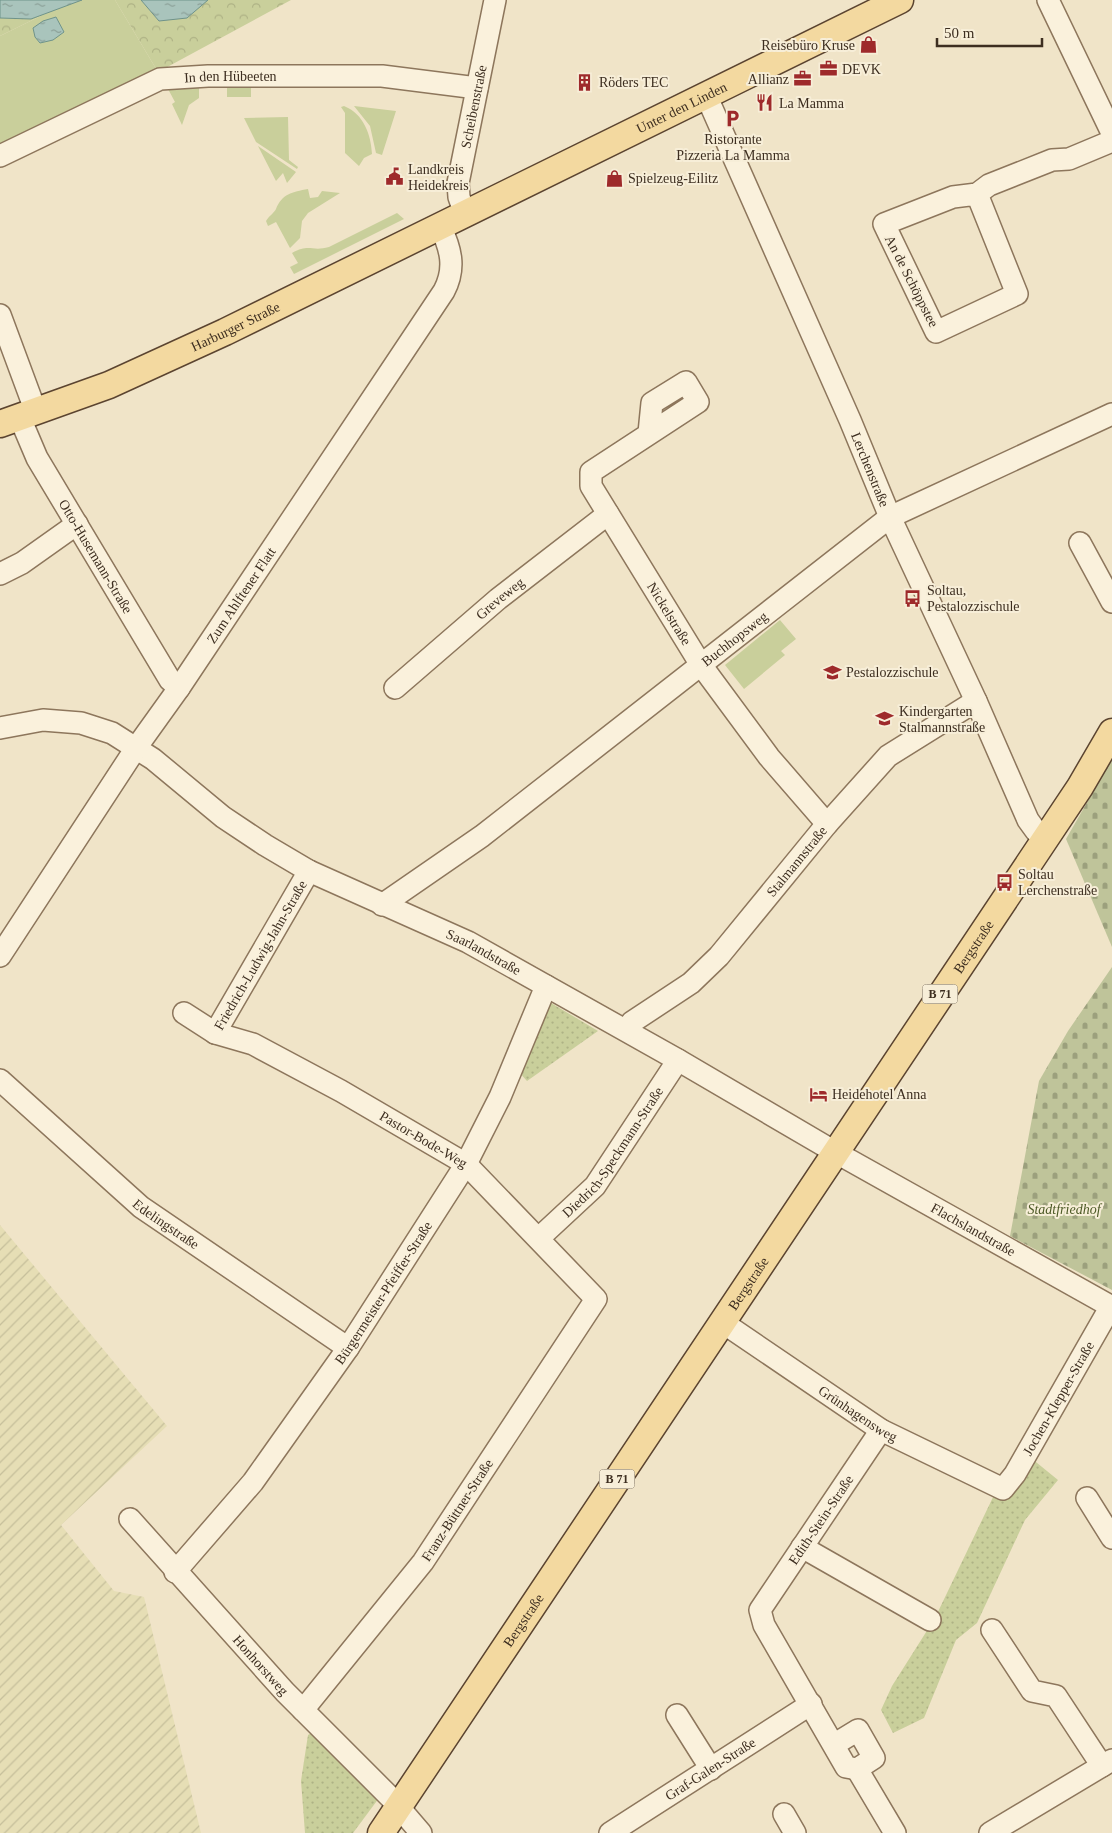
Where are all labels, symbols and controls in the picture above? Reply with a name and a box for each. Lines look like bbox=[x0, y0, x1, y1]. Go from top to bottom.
scale bar bbox=[937, 15, 1042, 47]
text: 50 m bbox=[944, 25, 975, 41]
shop icon: Reisebüro Kruse bbox=[859, 35, 879, 55]
place label: Reisebüro Kruse bbox=[761, 38, 855, 53]
office icon: DEVK bbox=[818, 59, 838, 79]
place label: DEVK bbox=[842, 62, 881, 77]
street label: Scheibenstraße bbox=[458, 64, 490, 150]
street label: In den Hübeeten bbox=[184, 69, 277, 85]
office icon: Allianz bbox=[793, 69, 813, 89]
building icon: Röders TEC bbox=[575, 72, 595, 92]
place label: Allianz bbox=[748, 72, 789, 87]
place label: Röders TEC bbox=[599, 75, 668, 90]
street label: Unter den Linden bbox=[634, 79, 729, 136]
restaurant icon: La Mamma bbox=[755, 93, 775, 113]
place label: La Mamma bbox=[779, 96, 845, 111]
parking icon: Ristorante Pizzeria La Mamma bbox=[723, 109, 743, 129]
place label: Ristorante Pizzeria La Mamma bbox=[676, 132, 791, 163]
place label: Landkreis Heidekreis bbox=[408, 162, 469, 193]
public building icon: Landkreis Heidekreis bbox=[384, 167, 404, 187]
shop icon: Spielzeug-Eilitz bbox=[604, 168, 624, 188]
place label: Spielzeug-Eilitz bbox=[628, 171, 718, 186]
street label: An de Schöppstee bbox=[882, 233, 941, 330]
street label: Harburger Straße bbox=[189, 299, 282, 354]
street label: Lerchenstraße bbox=[848, 430, 892, 509]
street label: Otto-Husemann-Straße bbox=[56, 497, 135, 616]
street label: Zum Ahlftener Flatt bbox=[204, 545, 279, 646]
street label: Greveweg bbox=[473, 575, 527, 623]
street label: Nickelstraße bbox=[644, 580, 694, 648]
place label: Soltau, Pestalozzischule bbox=[927, 583, 1020, 614]
bus stop icon: Soltau, Pestalozzischule bbox=[903, 588, 923, 608]
street label: Buchhopsweg bbox=[699, 609, 771, 669]
school or university icon: Pestalozzischule bbox=[822, 662, 842, 682]
place label: Pestalozzischule bbox=[846, 665, 939, 680]
place label: Kindergarten Stalmannstraße bbox=[899, 704, 985, 735]
school or university icon: Kindergarten Stalmannstraße bbox=[875, 709, 895, 729]
street label: Stalmannstraße bbox=[764, 823, 830, 900]
place label: Soltau Lerchenstraße bbox=[1018, 867, 1097, 898]
bus stop icon: Soltau Lerchenstraße bbox=[994, 872, 1014, 892]
street label: Friedrich-Ludwig-Jahn-Straße bbox=[211, 878, 310, 1033]
street label: Bergstraße bbox=[951, 918, 997, 976]
street label: Saarlandstraße bbox=[444, 926, 523, 978]
road number: B 71 bbox=[922, 984, 958, 1004]
street label: Diedrich-Speckmann-Straße bbox=[559, 1084, 666, 1221]
hotel icon: Heidehotel Anna bbox=[808, 1084, 828, 1104]
place label: Heidehotel Anna bbox=[832, 1087, 927, 1102]
street label: Pastor-Bode-Weg bbox=[377, 1108, 470, 1171]
street label: Edelingstraße bbox=[130, 1196, 202, 1252]
street label: Flachslandstraße bbox=[928, 1200, 1018, 1259]
park label: Stadtfriedhof bbox=[1027, 1202, 1103, 1217]
street label: Bürgermeister-Pfeiffer-Straße bbox=[332, 1219, 435, 1367]
street label: Bergstraße bbox=[726, 1254, 772, 1313]
street label: Jochen-Klepper-Straße bbox=[1020, 1339, 1097, 1458]
street label: Grünhagensweg bbox=[816, 1383, 900, 1445]
street label: Franz-Büttner-Straße bbox=[419, 1456, 496, 1564]
road number: B 71 bbox=[600, 1470, 634, 1488]
street label: Edith-Stein-Straße bbox=[786, 1472, 856, 1567]
street label: Bergstraße bbox=[501, 1591, 547, 1650]
street label: Honhorstweg bbox=[230, 1632, 291, 1698]
street label: Graf-Galen-Straße bbox=[662, 1735, 758, 1804]

